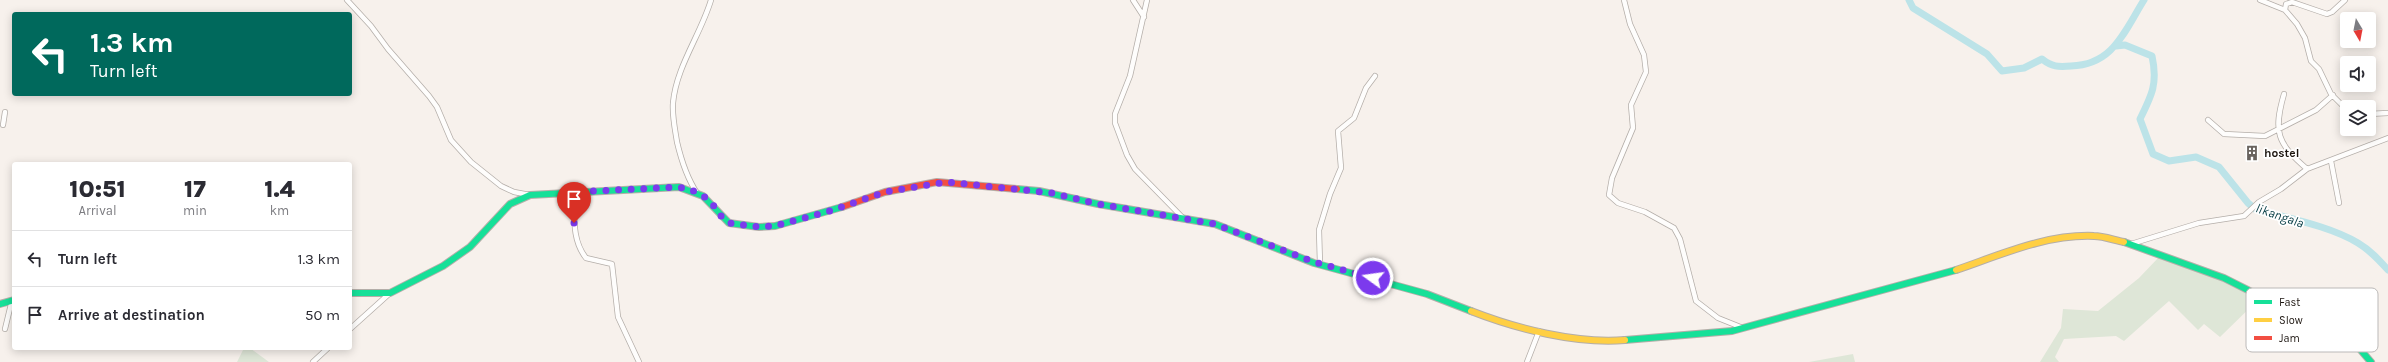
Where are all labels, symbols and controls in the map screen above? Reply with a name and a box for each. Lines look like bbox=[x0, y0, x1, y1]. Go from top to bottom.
north arrow bbox=[2340, 12, 2376, 48]
map controls bbox=[2340, 12, 2376, 136]
text: 1.3 km bbox=[90, 26, 174, 59]
icon: left bbox=[24, 28, 76, 80]
button: sound bbox=[2340, 56, 2376, 92]
text: Turn left bbox=[90, 60, 158, 82]
button: layers bbox=[2340, 100, 2376, 136]
building icon: hostel bbox=[2243, 144, 2261, 162]
place label: hostel bbox=[2264, 146, 2299, 160]
text: 10:51 bbox=[69, 175, 126, 203]
text: 17 bbox=[184, 175, 206, 203]
text: 1.4 bbox=[264, 175, 295, 203]
pin bbox=[557, 182, 591, 223]
icon: arrive bbox=[563, 188, 585, 210]
water label: likangala bbox=[2254, 200, 2306, 231]
text: Arrival bbox=[78, 203, 117, 218]
text: min bbox=[183, 203, 207, 218]
text: km bbox=[270, 203, 289, 218]
icon: left bbox=[24, 248, 46, 270]
text: Turn left bbox=[58, 250, 117, 268]
text: 1.3 km bbox=[297, 250, 340, 268]
position arrow bbox=[1352, 257, 1394, 299]
legend bbox=[2246, 288, 2378, 352]
text: Fast bbox=[2279, 296, 2300, 309]
icon: arrive bbox=[24, 304, 46, 326]
text: Arrive at destination bbox=[58, 306, 205, 324]
text: 50 m bbox=[305, 306, 340, 324]
text: Slow bbox=[2279, 314, 2303, 327]
text: Jam bbox=[2279, 332, 2300, 345]

